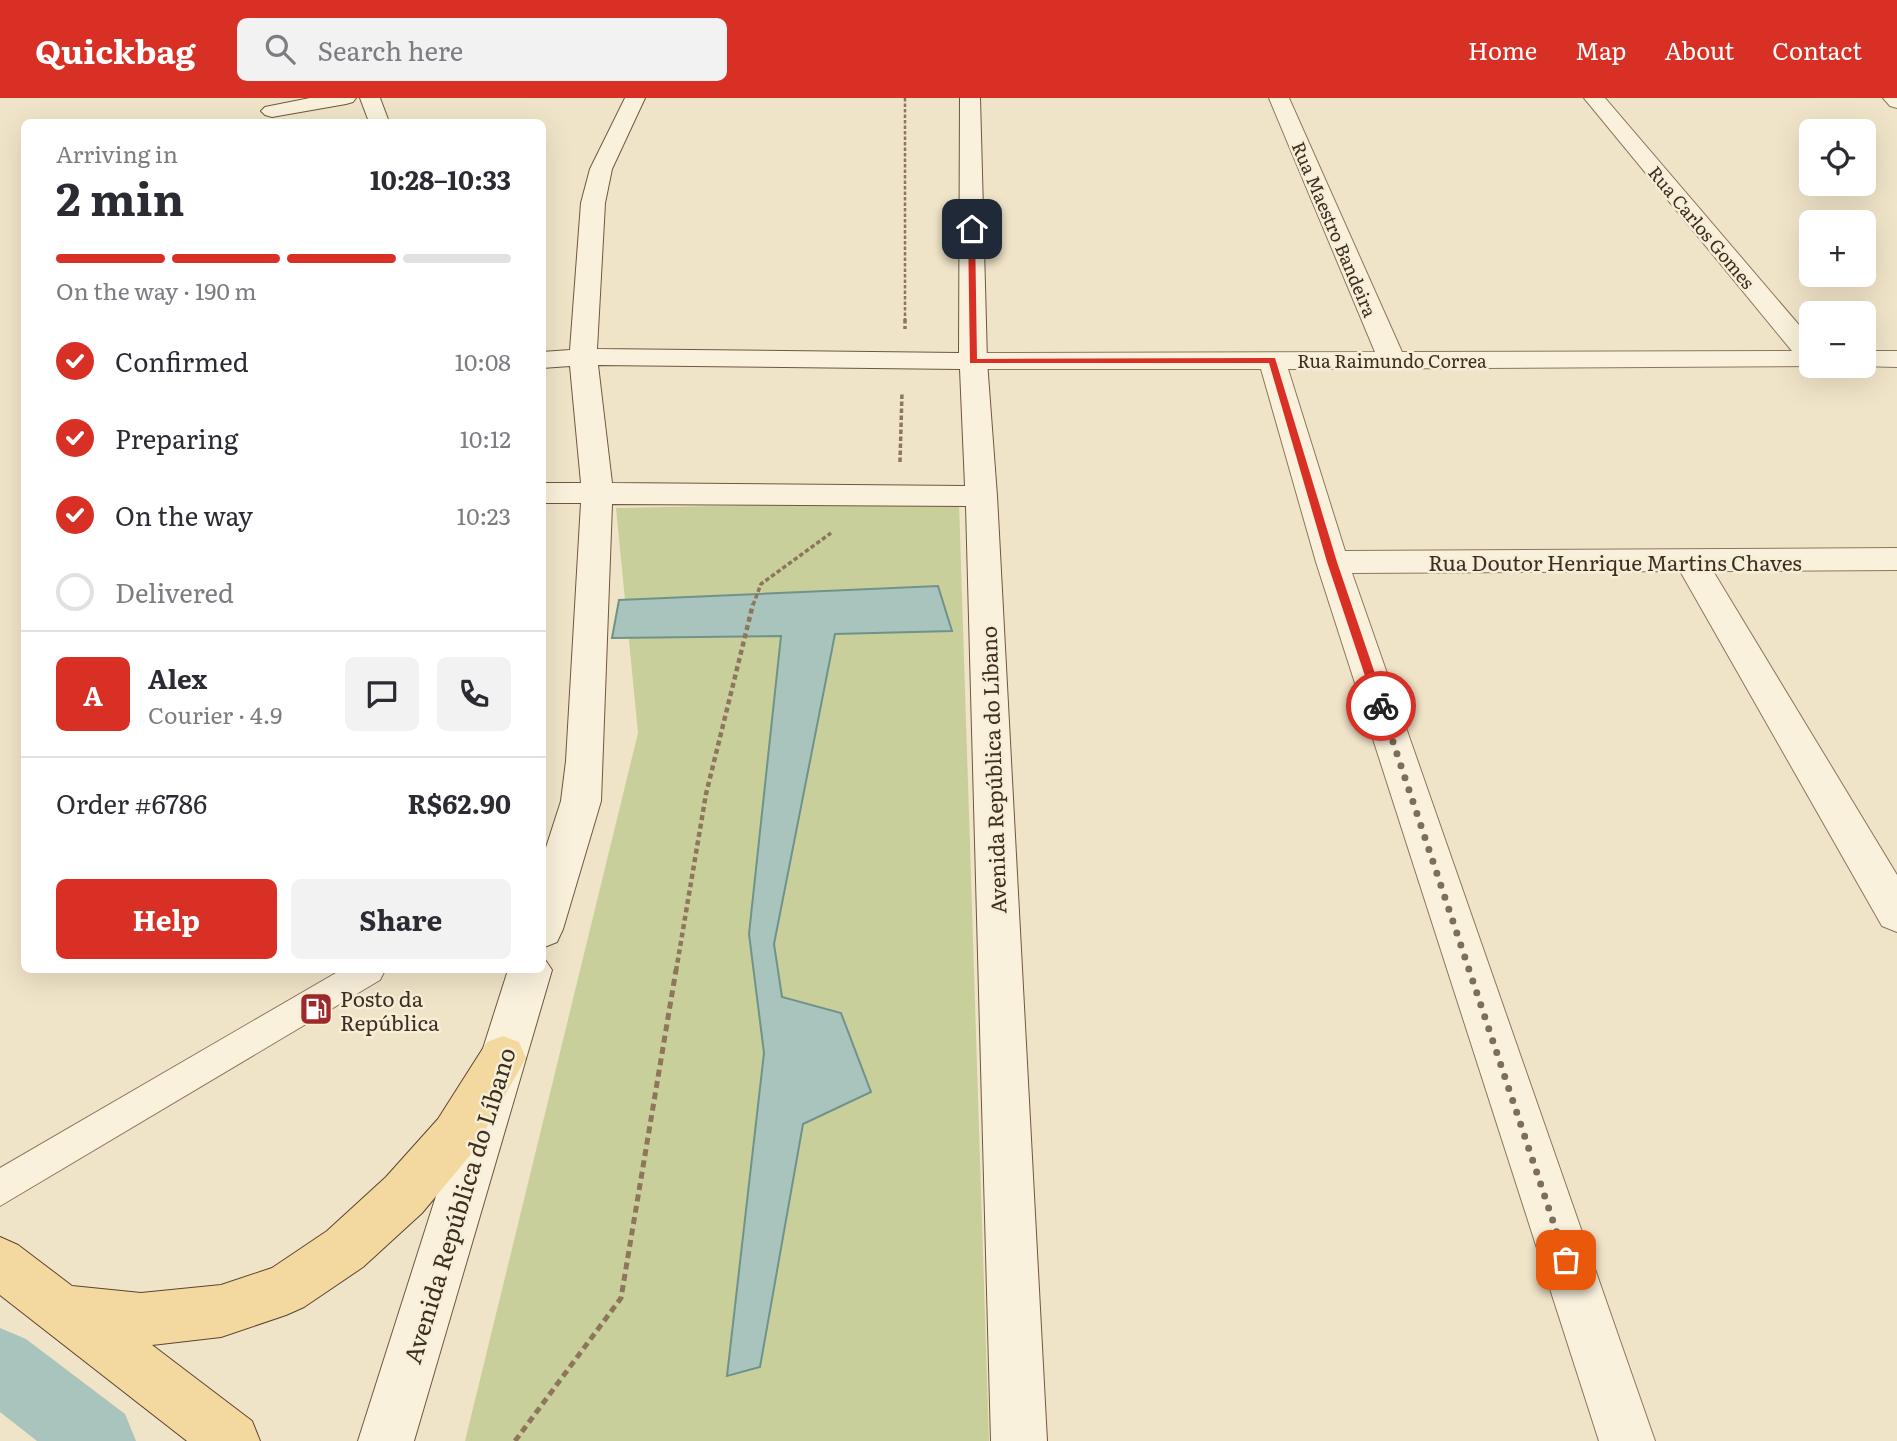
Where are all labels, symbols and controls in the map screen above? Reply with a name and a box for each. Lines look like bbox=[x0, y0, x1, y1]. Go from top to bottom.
search box bbox=[237, 18, 727, 81]
text: Quickbag bbox=[35, 25, 195, 74]
icon: search bbox=[261, 30, 299, 68]
text: Search here bbox=[317, 30, 463, 69]
text: Home bbox=[1468, 32, 1537, 67]
text: Map bbox=[1575, 32, 1626, 67]
text: About bbox=[1664, 32, 1734, 67]
text: Contact bbox=[1772, 32, 1862, 67]
map controls bbox=[1799, 119, 1876, 378]
button: locate bbox=[1799, 119, 1876, 196]
text: Arriving in bbox=[56, 136, 178, 170]
street label: Rua Maestro Bandeira bbox=[1286, 137, 1384, 321]
text: 10:28–10:33 bbox=[370, 159, 511, 198]
street label: Rua Carlos Gomes bbox=[1642, 160, 1762, 294]
text: 2 min bbox=[56, 162, 185, 230]
pin bbox=[942, 199, 1002, 259]
icon: home bbox=[953, 210, 991, 248]
button: + bbox=[1799, 210, 1876, 287]
text: On the way · 190 m bbox=[56, 273, 257, 307]
button: − bbox=[1799, 301, 1876, 378]
text: Confirmed bbox=[115, 341, 249, 380]
icon: check bbox=[56, 342, 94, 380]
text: 10:08 bbox=[455, 344, 511, 378]
street label: Rua Raimundo Correa bbox=[1297, 347, 1487, 374]
text: Preparing bbox=[115, 418, 238, 457]
icon: check bbox=[56, 419, 94, 457]
text: 10:12 bbox=[460, 421, 511, 455]
text: On the way bbox=[115, 495, 253, 534]
icon: check bbox=[56, 496, 94, 534]
text: 10:23 bbox=[457, 498, 511, 532]
street label: Rua Doutor Henrique Martins Chaves bbox=[1428, 546, 1802, 577]
text: Delivered bbox=[115, 572, 234, 611]
street label: Avenida República do Líbano bbox=[971, 626, 1013, 914]
button: chat bbox=[345, 657, 419, 731]
button: phone bbox=[437, 657, 511, 731]
text: Alex bbox=[148, 658, 207, 697]
courier bbox=[1346, 671, 1416, 741]
text: A bbox=[83, 675, 103, 714]
icon: bike bbox=[1362, 687, 1400, 725]
text: Courier · 4.9 bbox=[148, 697, 282, 731]
text: Order #6786 bbox=[56, 783, 207, 822]
text: R$62.90 bbox=[407, 783, 511, 822]
button: Help bbox=[56, 879, 277, 959]
button: Share bbox=[291, 879, 511, 959]
place label: Posto da República bbox=[340, 982, 440, 1037]
fuel station icon: Posto da República bbox=[297, 990, 335, 1028]
street label: Avenida República do Líbano bbox=[393, 1043, 523, 1367]
pin bbox=[1536, 1230, 1596, 1290]
icon: bag bbox=[1547, 1241, 1585, 1279]

